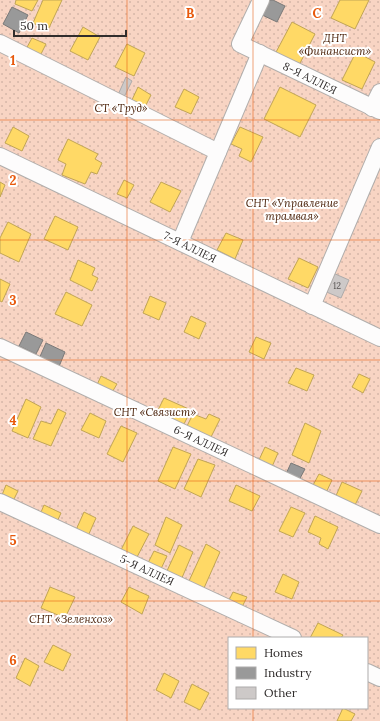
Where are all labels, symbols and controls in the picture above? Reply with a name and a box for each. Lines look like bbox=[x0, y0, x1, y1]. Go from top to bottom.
text: B bbox=[186, 5, 195, 22]
text: C bbox=[313, 5, 322, 22]
scale bar bbox=[14, 12, 126, 38]
text: 50 m bbox=[20, 18, 48, 33]
park label: ДНТ «Финансист» bbox=[299, 31, 372, 58]
text: 1 bbox=[10, 52, 16, 69]
street label: 8-Я АЛЛЕЯ bbox=[281, 59, 339, 97]
park label: СТ «Труд» bbox=[94, 101, 148, 115]
text: 2 bbox=[10, 172, 17, 189]
park label: СНТ «Управление трамвая» bbox=[246, 196, 338, 223]
street label: 7-Я АЛЛЕЯ bbox=[161, 228, 219, 266]
house number: 12 bbox=[333, 280, 341, 291]
text: 3 bbox=[9, 292, 17, 309]
park label: СНТ «Связист» bbox=[114, 405, 196, 419]
text: 4 bbox=[9, 412, 17, 429]
street label: 6-Я АЛЛЕЯ bbox=[171, 422, 231, 460]
text: 5 bbox=[9, 532, 17, 549]
street label: 5-Я АЛЛЕЯ bbox=[118, 551, 176, 589]
park label: СНТ «Зеленхоз» bbox=[29, 612, 113, 626]
legend bbox=[228, 637, 368, 709]
text: Homes bbox=[264, 645, 303, 660]
text: 6 bbox=[9, 652, 17, 669]
text: Industry bbox=[264, 665, 312, 680]
text: Other bbox=[264, 685, 298, 700]

